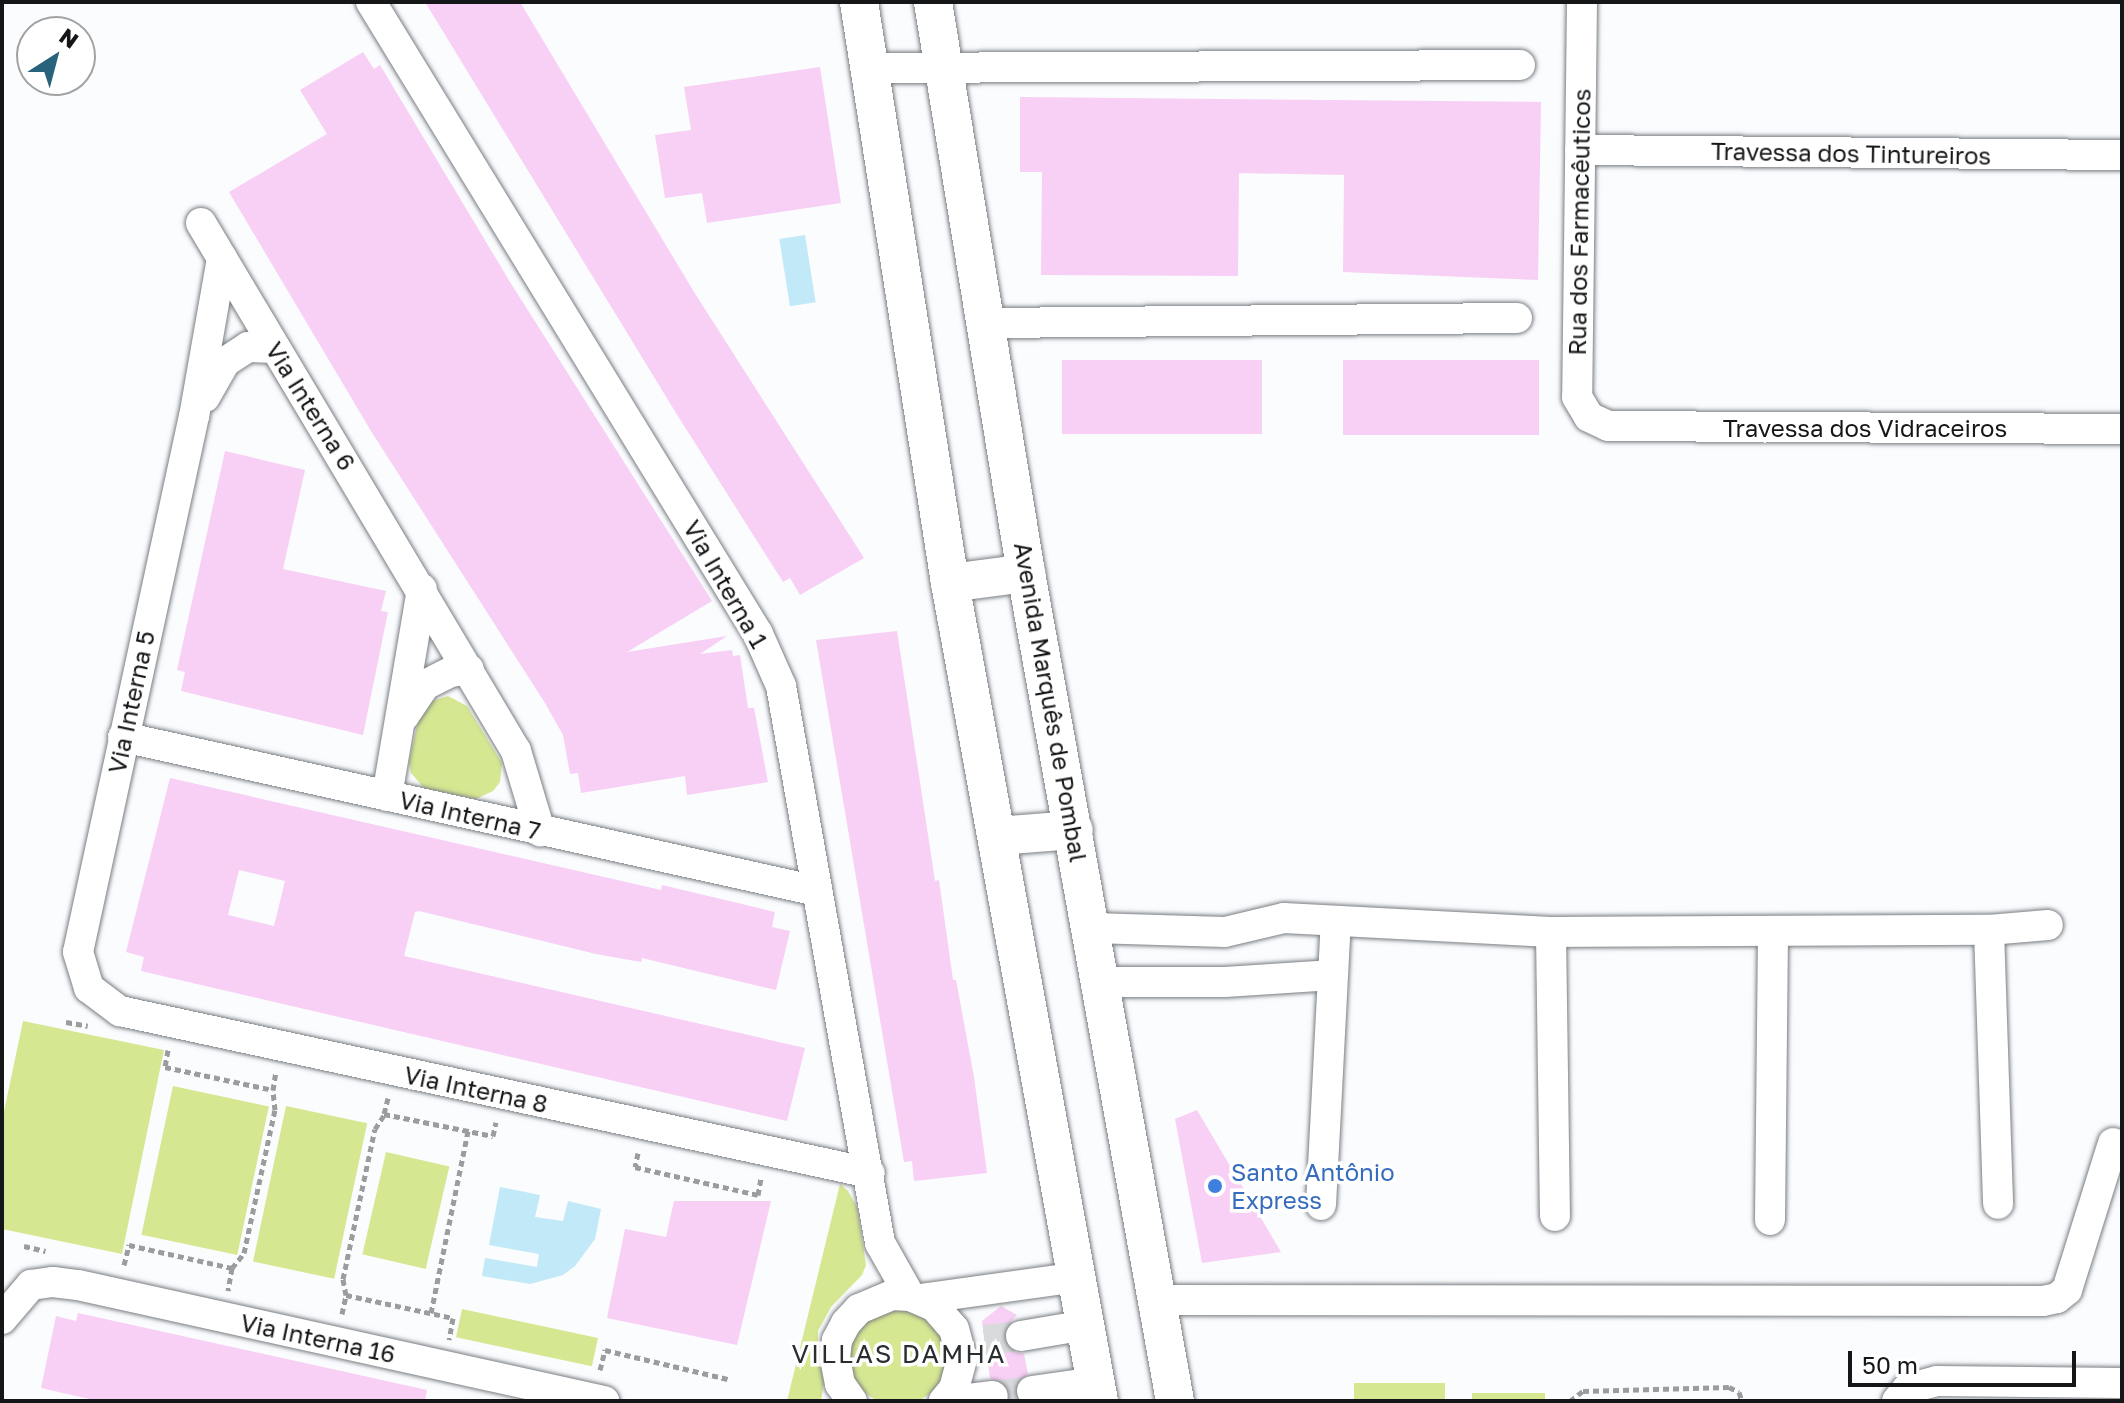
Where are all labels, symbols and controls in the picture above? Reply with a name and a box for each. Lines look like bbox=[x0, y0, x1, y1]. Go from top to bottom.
north arrow bbox=[16, 16, 96, 96]
text: N bbox=[55, 22, 84, 54]
street label: Rua dos Farmacêuticos bbox=[1562, 88, 1596, 356]
street label: Travessa dos Tintureiros bbox=[1711, 136, 1991, 170]
street label: Via Interna 6 bbox=[260, 337, 362, 475]
street label: Travessa dos Vidraceiros bbox=[1723, 414, 2007, 442]
street label: Via Interna 1 bbox=[678, 515, 774, 653]
street label: Avenida Marquês de Pombal bbox=[1009, 540, 1093, 864]
street label: Via Interna 5 bbox=[102, 628, 160, 776]
street label: Via Interna 7 bbox=[397, 785, 543, 845]
street label: Via Interna 8 bbox=[402, 1060, 550, 1118]
place label: Santo Antônio Express bbox=[1231, 1158, 1395, 1214]
marker: Santo Antônio Express bbox=[1206, 1177, 1224, 1195]
street label: Via Interna 16 bbox=[238, 1308, 398, 1368]
scale bar bbox=[1852, 1335, 2080, 1385]
district label: VILLAS DAMHA bbox=[792, 1338, 1006, 1370]
text: 50 m bbox=[1862, 1350, 1918, 1379]

